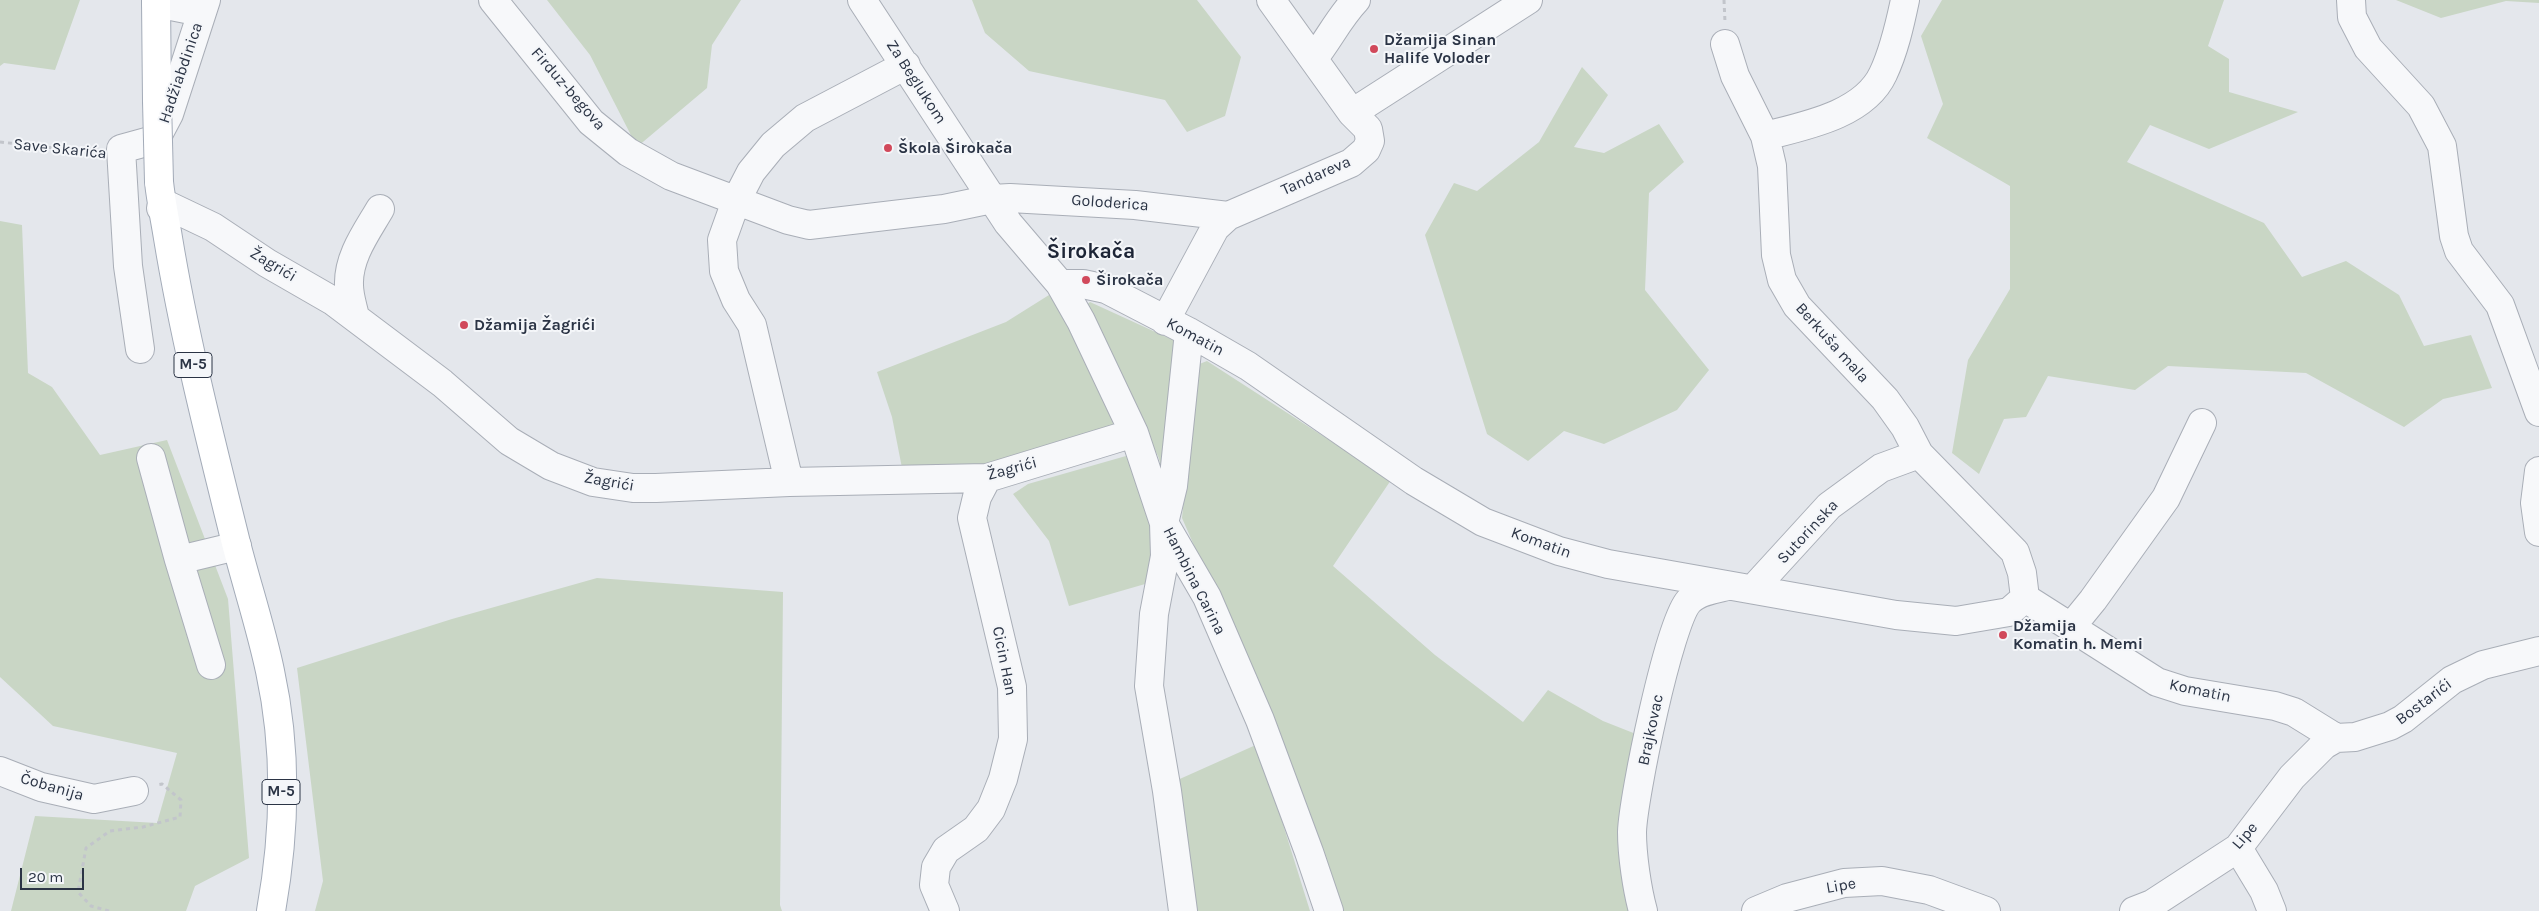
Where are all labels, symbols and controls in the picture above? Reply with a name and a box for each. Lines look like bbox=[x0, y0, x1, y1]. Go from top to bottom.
street label: Hadžiabdinica bbox=[155, 20, 207, 126]
place label: Džamija Sinan Halife Voloder bbox=[1384, 30, 1496, 68]
street label: Za Beglukom bbox=[882, 36, 950, 128]
marker: Džamija Sinan Halife Voloder bbox=[1368, 43, 1380, 55]
street label: Firduz-begova bbox=[527, 44, 609, 134]
street label: Save Skarića bbox=[12, 135, 108, 163]
place label: Škola Širokača bbox=[898, 138, 1012, 158]
marker: Škola Širokača bbox=[882, 142, 894, 154]
street label: Tandareva bbox=[1278, 152, 1354, 200]
street label: Goloderica bbox=[1071, 191, 1149, 215]
district label: Širokača bbox=[1047, 239, 1135, 265]
street label: Žagrići bbox=[246, 244, 300, 286]
place label: Širokača bbox=[1096, 270, 1163, 290]
marker: Širokača bbox=[1080, 274, 1092, 286]
street label: Berkuša mala bbox=[1791, 299, 1873, 387]
street label: Komatin bbox=[1163, 314, 1227, 360]
place label: Džamija Žagrići bbox=[474, 315, 595, 335]
marker: Džamija Žagrići bbox=[458, 319, 470, 331]
road number: M-5 bbox=[174, 352, 212, 378]
street label: Žagrići bbox=[985, 453, 1039, 485]
street label: Žagrići bbox=[582, 468, 636, 496]
street label: Sutorinska bbox=[1774, 496, 1842, 568]
street label: Komatin bbox=[1508, 523, 1574, 563]
street label: Hambina Carina bbox=[1159, 524, 1229, 638]
place label: Džamija Komatin h. Memi bbox=[2013, 616, 2143, 654]
street label: Cicin Han bbox=[988, 625, 1020, 697]
marker: Džamija Komatin h. Memi bbox=[1997, 629, 2009, 641]
street label: Komatin bbox=[2167, 675, 2233, 707]
street label: Bostarići bbox=[2392, 675, 2456, 729]
street label: Brajkovac bbox=[1634, 693, 1668, 767]
street label: Čobanija bbox=[18, 769, 86, 805]
road number: M-5 bbox=[262, 780, 300, 804]
street label: Lipe bbox=[2228, 818, 2262, 854]
scale bar bbox=[22, 858, 86, 890]
text: 20 m bbox=[28, 868, 63, 886]
street label: Lipe bbox=[1825, 874, 1857, 898]

